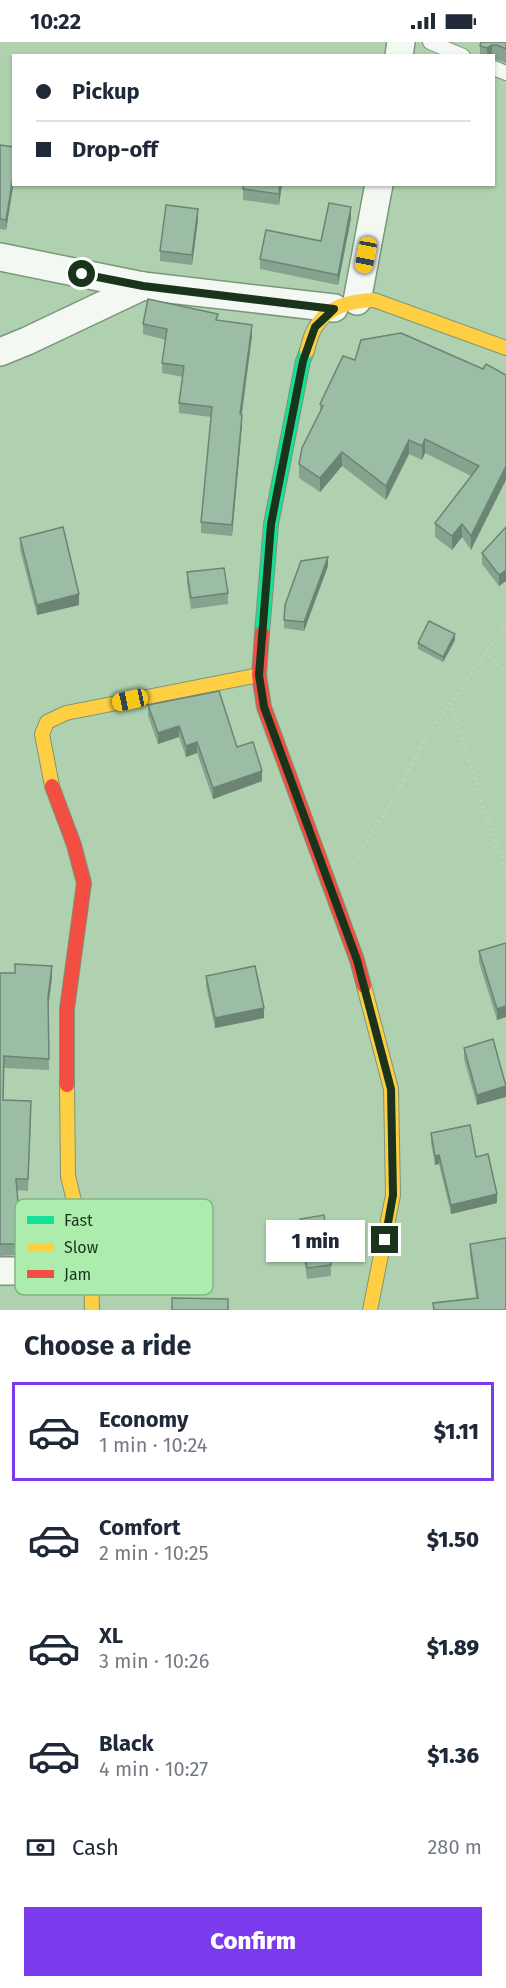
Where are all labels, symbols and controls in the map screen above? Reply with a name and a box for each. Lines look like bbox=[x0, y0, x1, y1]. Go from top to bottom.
text: 10:22 bbox=[30, 8, 81, 35]
text: Pickup bbox=[72, 78, 140, 105]
text: Drop-off bbox=[72, 136, 158, 163]
car bbox=[354, 236, 378, 274]
route start bbox=[68, 260, 95, 287]
car bbox=[111, 687, 149, 713]
legend bbox=[15, 1199, 213, 1295]
text: Fast bbox=[64, 1211, 93, 1230]
callout: 1 min bbox=[265, 1219, 364, 1261]
route end bbox=[371, 1226, 398, 1253]
text: 1 min bbox=[292, 1229, 339, 1253]
text: Slow bbox=[64, 1238, 99, 1257]
text: Jam bbox=[64, 1265, 91, 1284]
text: Choose a ride bbox=[24, 1330, 191, 1362]
icon: car bbox=[27, 1405, 81, 1459]
text: Economy bbox=[99, 1406, 188, 1433]
text: $1.11 bbox=[434, 1418, 479, 1445]
text: 1 min · 10:24 bbox=[99, 1433, 207, 1457]
icon: car bbox=[27, 1513, 81, 1567]
text: Comfort bbox=[99, 1514, 180, 1541]
text: $1.50 bbox=[427, 1526, 479, 1553]
text: 2 min · 10:25 bbox=[99, 1541, 209, 1565]
icon: car bbox=[27, 1621, 81, 1675]
text: XL bbox=[99, 1622, 123, 1649]
text: $1.89 bbox=[427, 1634, 479, 1661]
text: 3 min · 10:26 bbox=[99, 1649, 209, 1673]
icon: car bbox=[27, 1729, 81, 1783]
text: Black bbox=[99, 1730, 154, 1757]
text: $1.36 bbox=[427, 1742, 479, 1769]
text: 4 min · 10:27 bbox=[99, 1757, 208, 1781]
icon: cash bbox=[24, 1831, 57, 1864]
text: Cash bbox=[72, 1834, 119, 1861]
text: 280 m bbox=[427, 1835, 482, 1859]
button: Confirm bbox=[24, 1907, 482, 1976]

